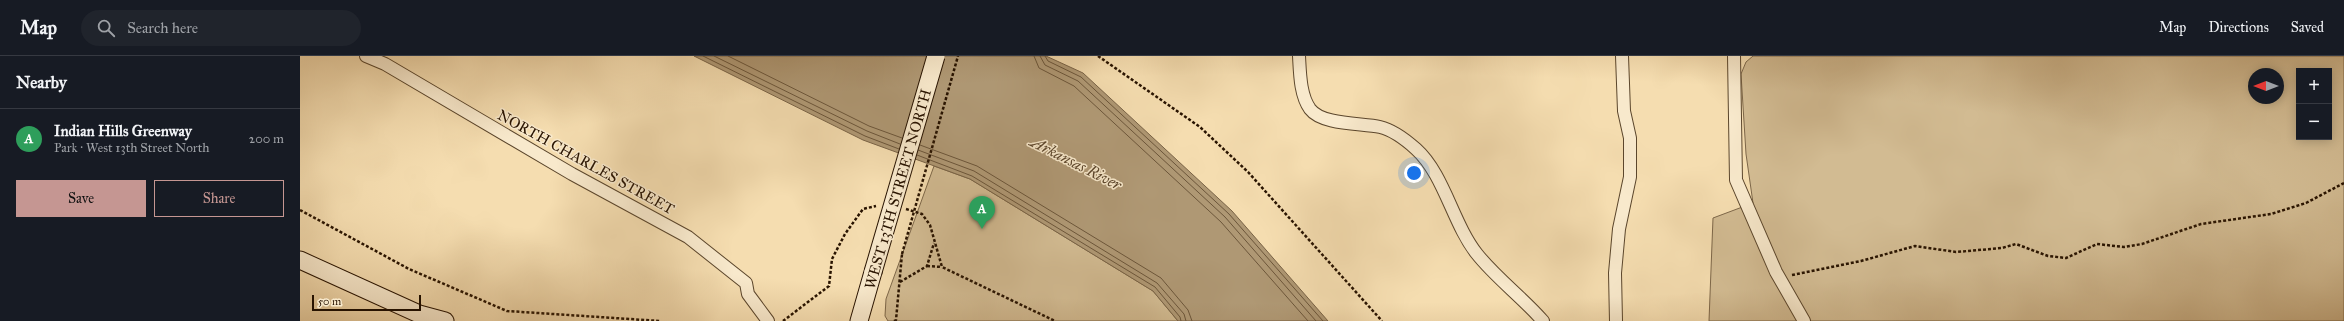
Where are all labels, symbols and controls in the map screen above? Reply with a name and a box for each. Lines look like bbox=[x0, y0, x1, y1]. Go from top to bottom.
search box bbox=[81, 10, 361, 46]
text: Map bbox=[20, 16, 57, 39]
icon: search bbox=[95, 17, 117, 39]
text: Search here bbox=[127, 19, 198, 37]
text: Map bbox=[2159, 19, 2186, 36]
text: Directions bbox=[2208, 19, 2269, 36]
text: Saved bbox=[2291, 19, 2324, 36]
north arrow bbox=[2248, 68, 2284, 104]
map controls bbox=[2296, 68, 2332, 140]
button: + bbox=[2296, 68, 2332, 104]
text: Nearby bbox=[16, 72, 67, 93]
street label: WEST 13TH STREET NORTH bbox=[861, 87, 935, 291]
button: − bbox=[2296, 104, 2332, 140]
street label: NORTH CHARLES STREET bbox=[494, 106, 678, 218]
text: Indian Hills Greenway bbox=[54, 122, 192, 140]
text: A bbox=[25, 131, 33, 147]
text: 200 m bbox=[249, 131, 284, 147]
water label: Arkansas River bbox=[1025, 131, 1126, 195]
text: Park · West 13th Street North bbox=[54, 140, 209, 156]
your location bbox=[1404, 163, 1424, 183]
button: Save bbox=[16, 180, 146, 217]
button: Share bbox=[154, 180, 284, 217]
pin: A bbox=[969, 196, 995, 229]
scale bar bbox=[312, 293, 421, 312]
text: 50 m bbox=[318, 295, 341, 308]

